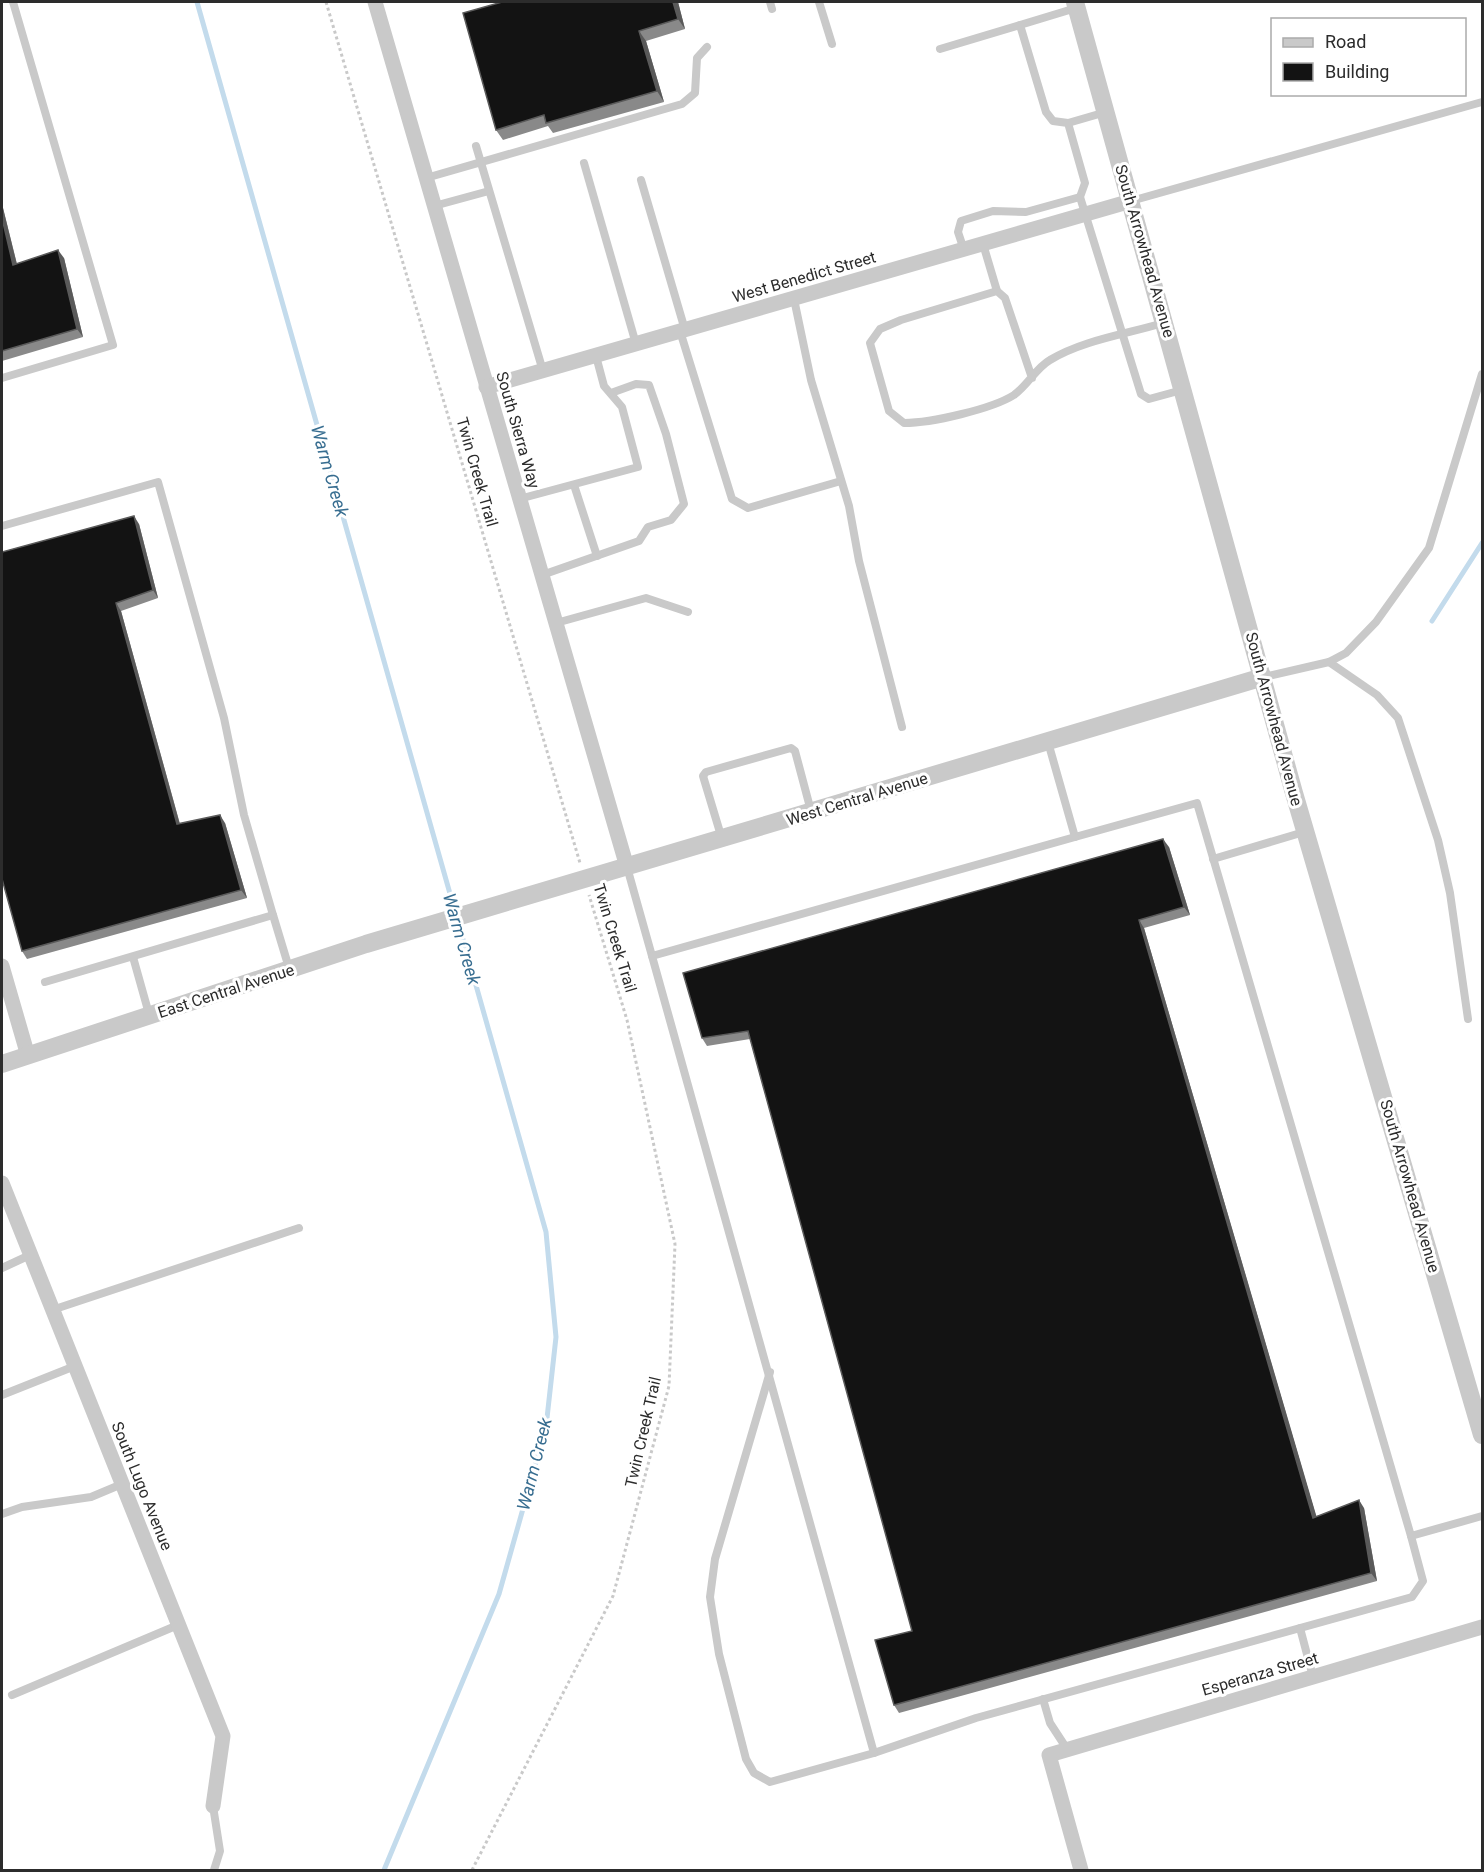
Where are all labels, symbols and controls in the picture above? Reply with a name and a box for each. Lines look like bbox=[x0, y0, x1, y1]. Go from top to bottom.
legend bbox=[1271, 18, 1466, 96]
text: Road bbox=[1325, 31, 1366, 52]
text: Building bbox=[1325, 61, 1389, 82]
street label: South Arrowhead Avenue bbox=[1111, 162, 1179, 340]
street label: West Benedict Street bbox=[730, 247, 878, 307]
street label: South Sierra Way bbox=[492, 369, 544, 491]
street label: Twin Creek Trail bbox=[452, 415, 502, 529]
water label: Warm Creek bbox=[307, 423, 353, 521]
street label: South Arrowhead Avenue bbox=[1242, 630, 1306, 808]
street label: West Central Avenue bbox=[784, 768, 930, 830]
street label: Twin Creek Trail bbox=[589, 881, 641, 995]
water label: Warm Creek bbox=[439, 891, 485, 989]
street label: East Central Avenue bbox=[155, 960, 297, 1022]
street label: South Arrowhead Avenue bbox=[1376, 1097, 1444, 1275]
street label: Twin Creek Trail bbox=[621, 1375, 665, 1489]
water label: Warm Creek bbox=[512, 1414, 556, 1513]
street label: South Lugo Avenue bbox=[108, 1419, 176, 1553]
street label: Esperanza Street bbox=[1200, 1648, 1320, 1700]

